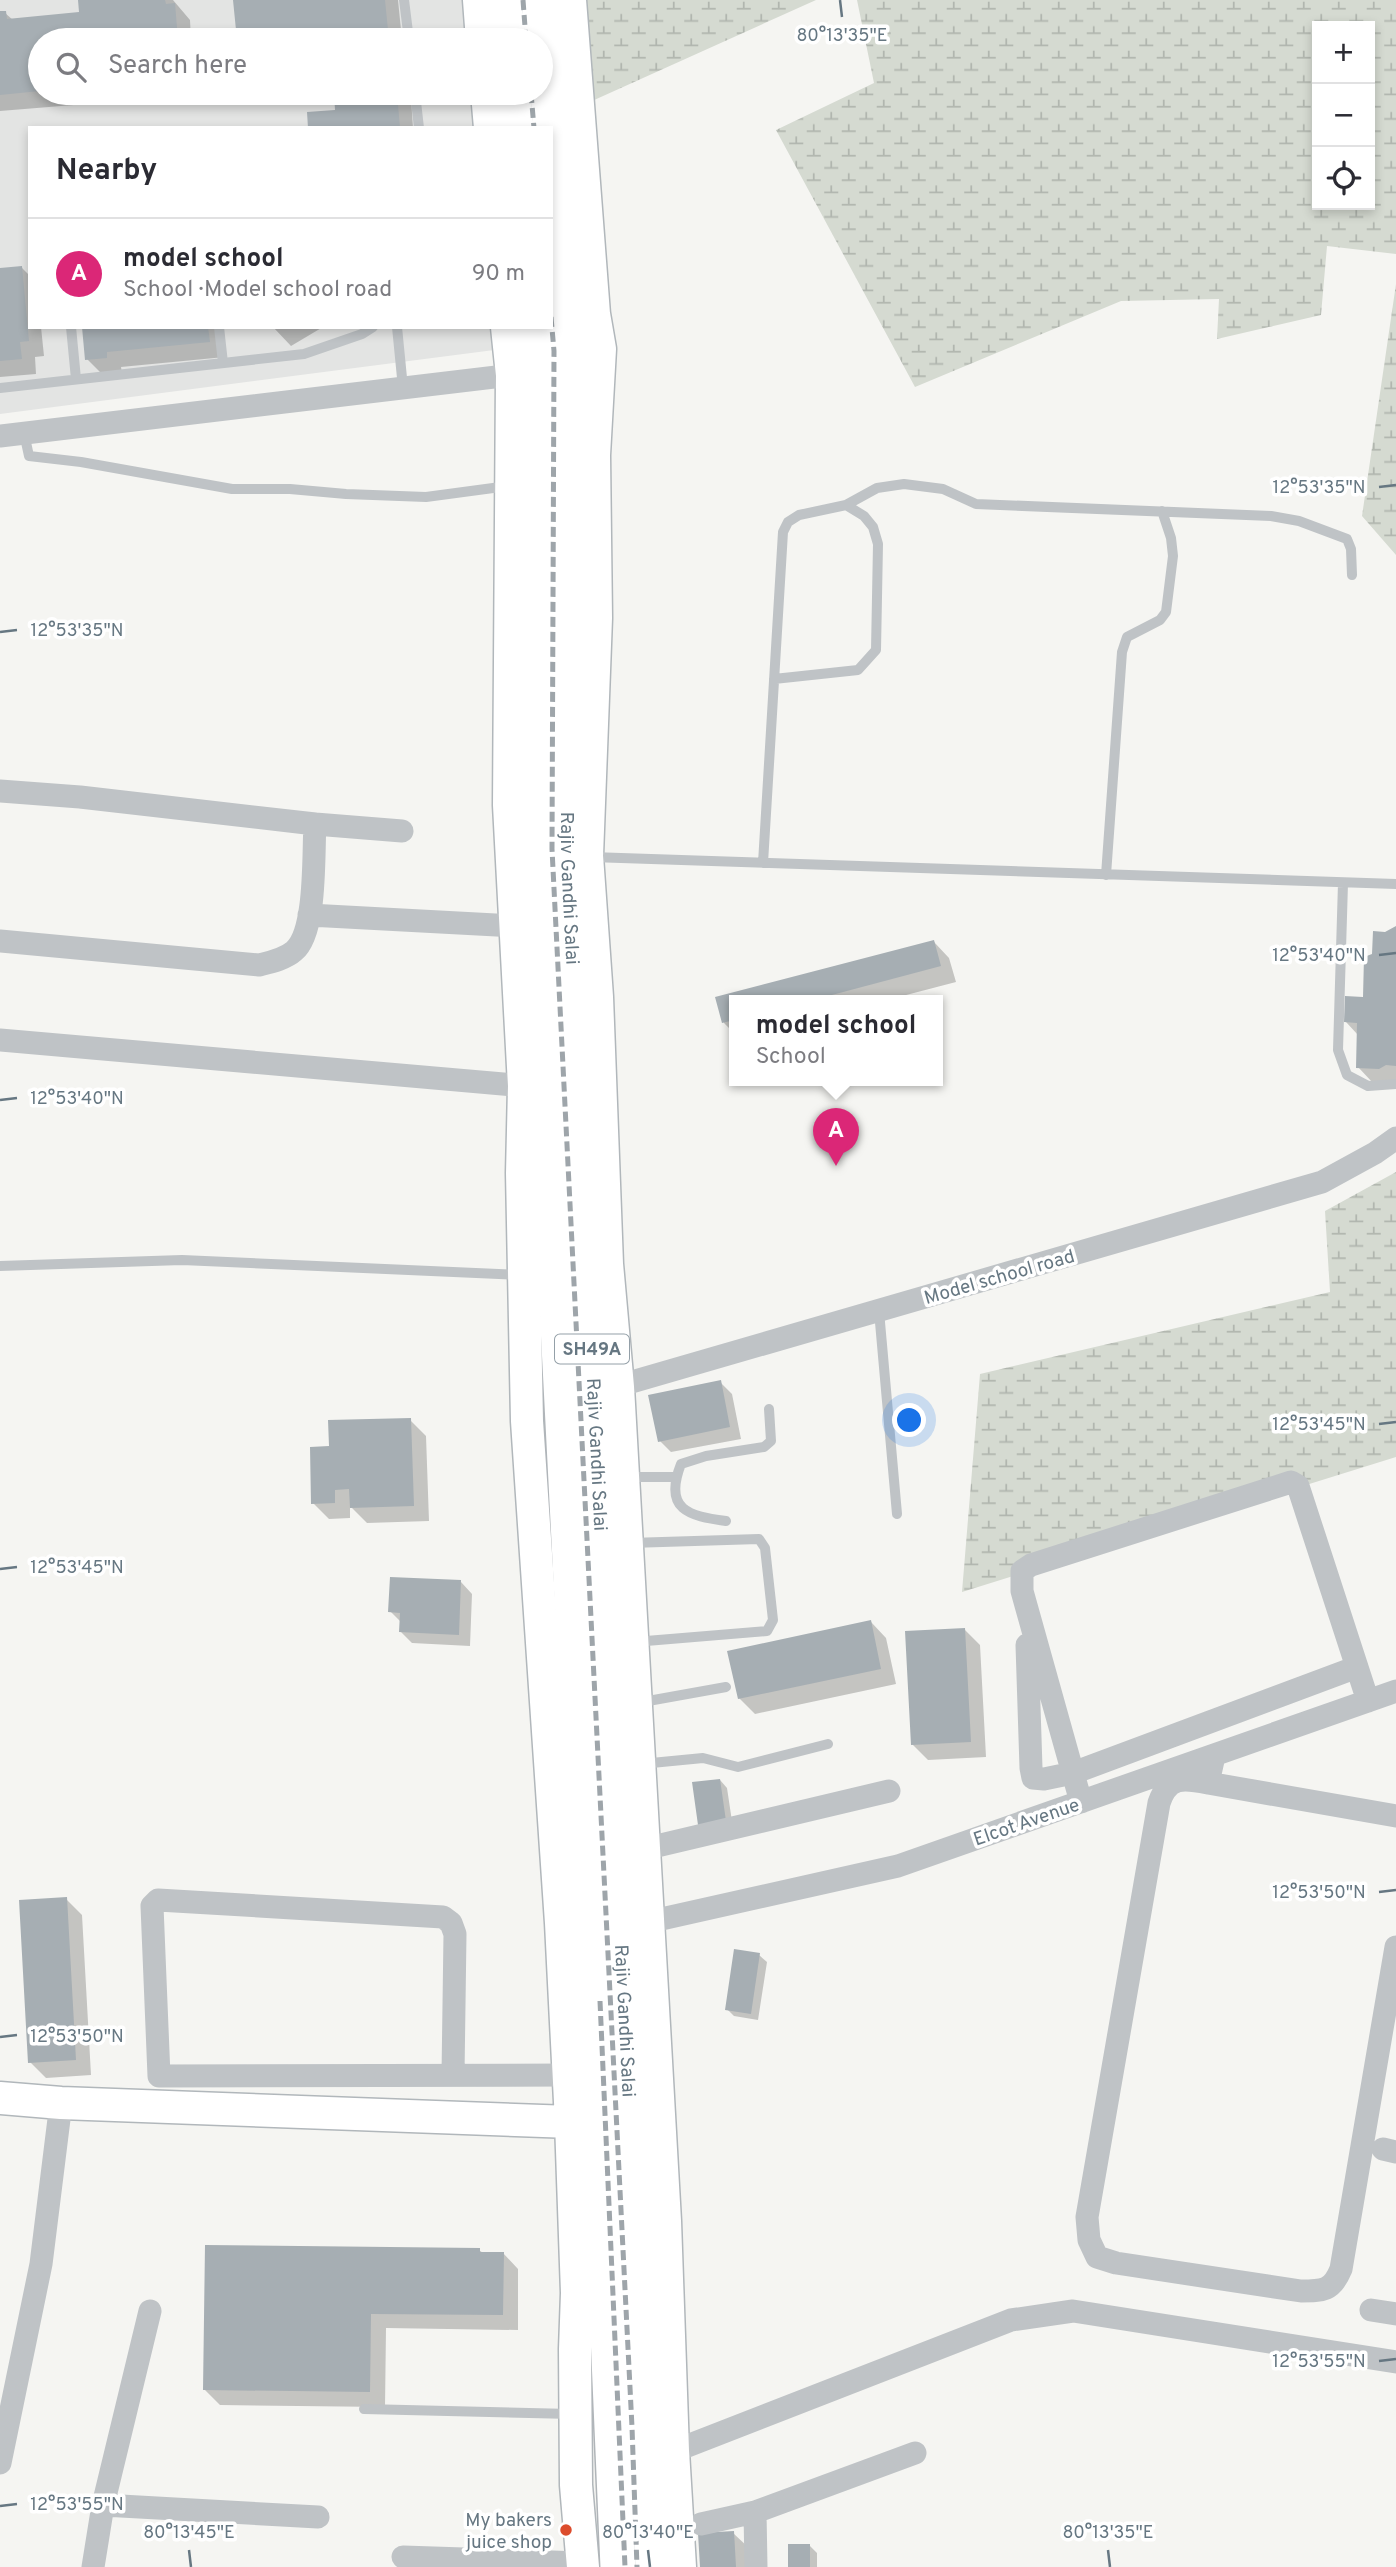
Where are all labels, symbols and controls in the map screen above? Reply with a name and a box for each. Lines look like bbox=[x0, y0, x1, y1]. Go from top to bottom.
map controls bbox=[1312, 21, 1375, 210]
button: + bbox=[1312, 21, 1375, 84]
text: 80°13'35"E bbox=[796, 25, 888, 48]
search box bbox=[28, 28, 553, 105]
icon: search bbox=[52, 48, 90, 86]
text: Search here bbox=[108, 50, 247, 83]
button: − bbox=[1312, 84, 1375, 147]
button: locate bbox=[1312, 147, 1375, 210]
text: Nearby bbox=[56, 153, 157, 190]
text: model school bbox=[123, 243, 284, 276]
text: A bbox=[71, 260, 87, 289]
text: 90 m bbox=[472, 260, 525, 289]
text: School · Model school road bbox=[123, 276, 392, 305]
text: 12°53'35"N bbox=[1273, 477, 1365, 500]
text: 12°53'35"N bbox=[31, 620, 123, 643]
street label: Rajiv Gandhi Salai bbox=[554, 812, 583, 965]
text: 12°53'40"N bbox=[1272, 945, 1366, 968]
popup bbox=[729, 995, 943, 1086]
text: model school bbox=[756, 1010, 916, 1043]
text: School bbox=[756, 1043, 826, 1072]
text: 12°53'40"N bbox=[30, 1088, 124, 1111]
pin: A bbox=[813, 1108, 859, 1166]
street label: Model school road bbox=[922, 1245, 1078, 1311]
road number: SH49A bbox=[555, 1334, 629, 1364]
street label: Rajiv Gandhi Salai bbox=[580, 1378, 612, 1532]
your location bbox=[892, 1403, 926, 1437]
text: 12°53'45"N bbox=[1272, 1414, 1366, 1437]
text: 12°53'45"N bbox=[30, 1557, 124, 1580]
street label: Elcot Avenue bbox=[970, 1794, 1083, 1852]
text: 12°53'50"N bbox=[1272, 1882, 1366, 1905]
street label: Rajiv Gandhi Salai bbox=[608, 1944, 640, 2098]
text: 12°53'50"N bbox=[30, 2026, 124, 2049]
text: 12°53'55"N bbox=[1272, 2351, 1366, 2374]
text: 12°53'55"N bbox=[30, 2494, 124, 2517]
place label: My bakers juice shop bbox=[465, 2509, 552, 2555]
text: 80°13'45"E bbox=[143, 2522, 235, 2545]
marker: My bakers juice shop bbox=[558, 2522, 574, 2538]
text: 80°13'40"E bbox=[602, 2522, 694, 2545]
text: 80°13'35"E bbox=[1062, 2522, 1154, 2545]

